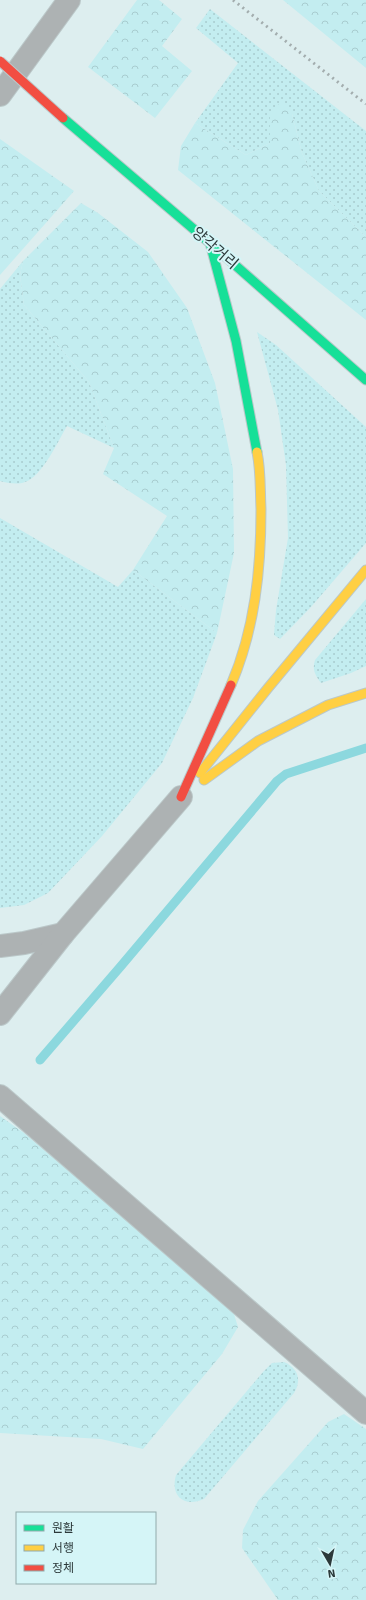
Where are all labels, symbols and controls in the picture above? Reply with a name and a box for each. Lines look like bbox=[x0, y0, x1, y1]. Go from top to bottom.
street label: 양각거리 bbox=[188, 223, 242, 273]
legend bbox=[16, 1512, 156, 1584]
text: 원활 bbox=[52, 1521, 74, 1536]
text: 서행 bbox=[52, 1541, 74, 1556]
north arrow bbox=[310, 1544, 350, 1584]
text: 정체 bbox=[52, 1561, 74, 1576]
text: N bbox=[327, 1566, 336, 1580]

